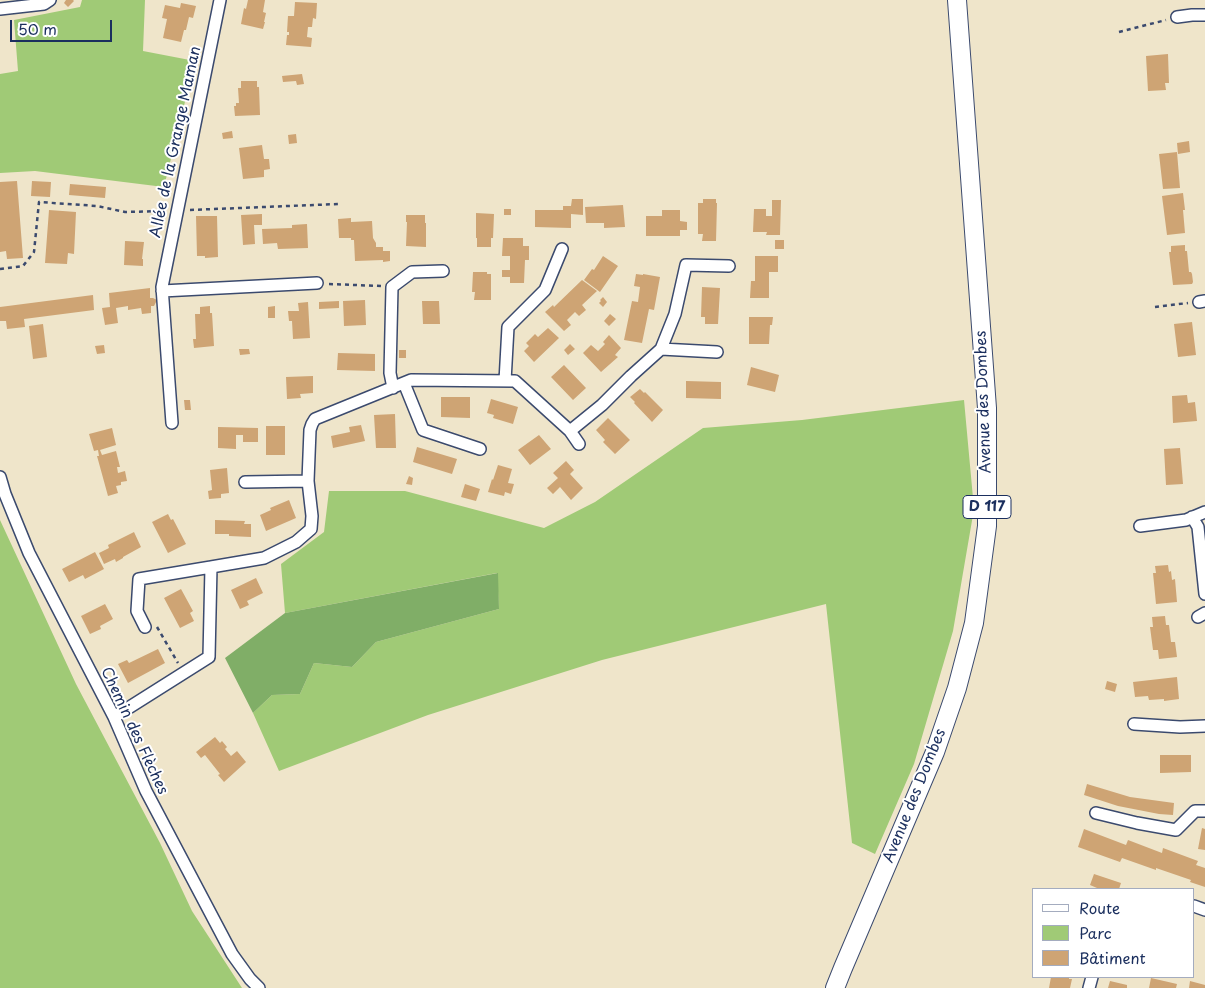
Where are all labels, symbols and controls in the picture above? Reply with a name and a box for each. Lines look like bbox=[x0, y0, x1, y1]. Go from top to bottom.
scale bar bbox=[12, 10, 115, 42]
text: 50 m bbox=[18, 17, 57, 40]
street label: Allée de la Grange Maman bbox=[147, 45, 205, 239]
street label: Avenue des Dombes bbox=[973, 330, 995, 474]
road number: D 117 bbox=[963, 496, 1011, 518]
street label: Chemin des Flèches bbox=[97, 664, 171, 798]
street label: Avenue des Dombes bbox=[880, 726, 950, 866]
legend bbox=[1032, 888, 1195, 978]
text: Route bbox=[1079, 896, 1120, 919]
text: Parc bbox=[1079, 921, 1112, 944]
text: Bâtiment bbox=[1079, 946, 1146, 969]

